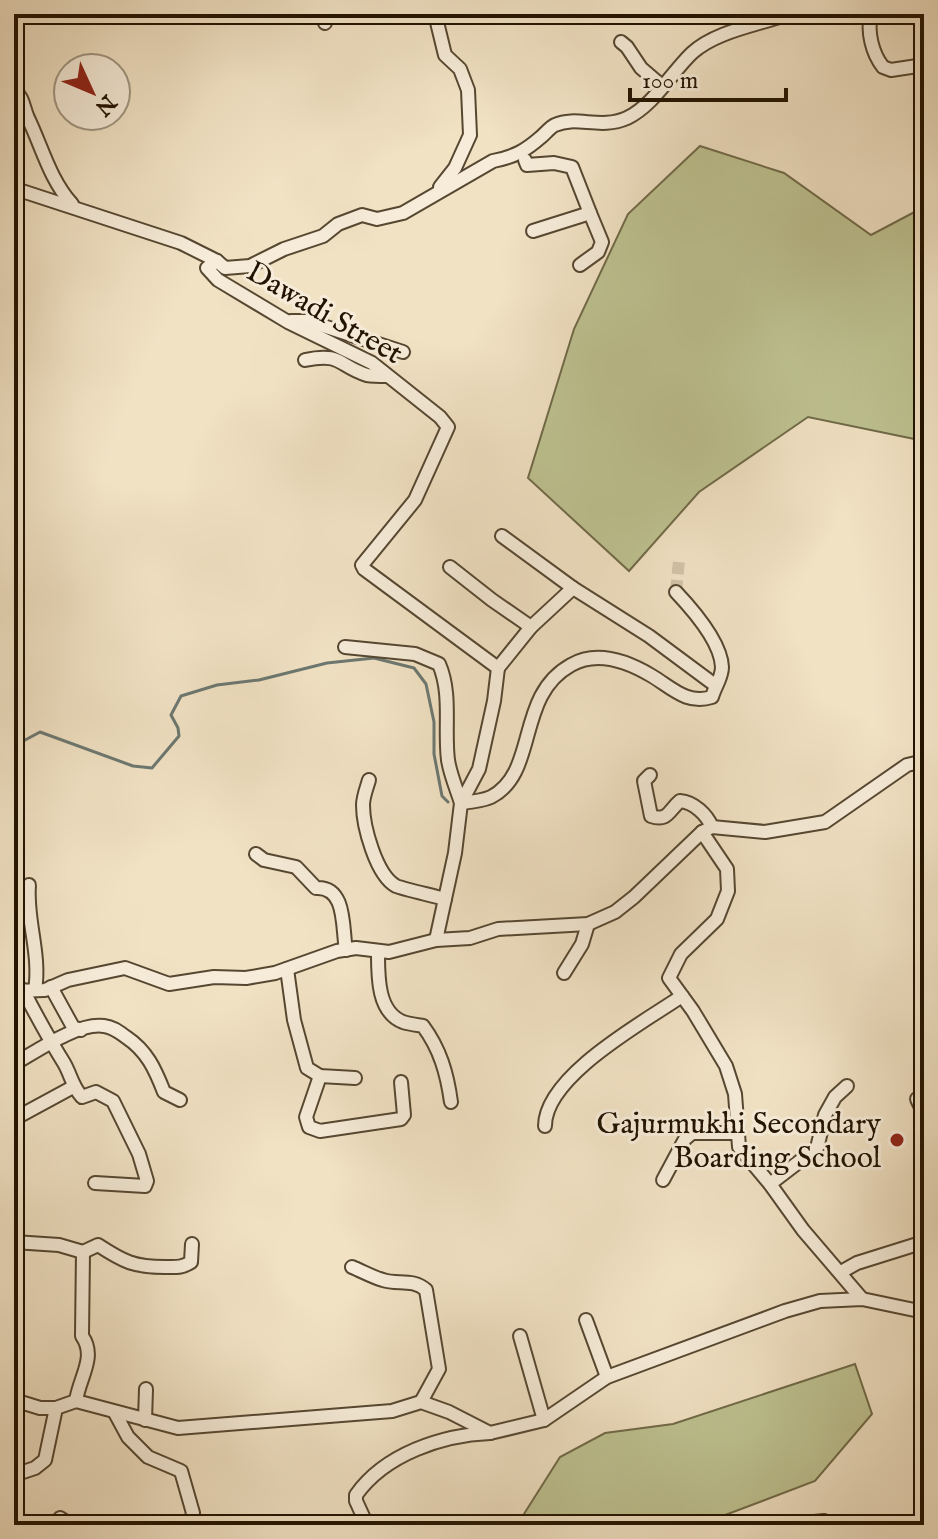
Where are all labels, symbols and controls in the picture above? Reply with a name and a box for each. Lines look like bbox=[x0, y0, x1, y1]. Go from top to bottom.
north arrow bbox=[52, 52, 132, 132]
scale bar bbox=[630, 52, 786, 102]
text: 100 m bbox=[642, 66, 698, 97]
text: N bbox=[88, 87, 122, 121]
street label: Dawadi Street bbox=[239, 254, 409, 374]
place label: Gajurmukhi Secondary Boarding School bbox=[597, 1106, 882, 1178]
marker: Gajurmukhi Secondary Boarding School bbox=[888, 1131, 906, 1149]

